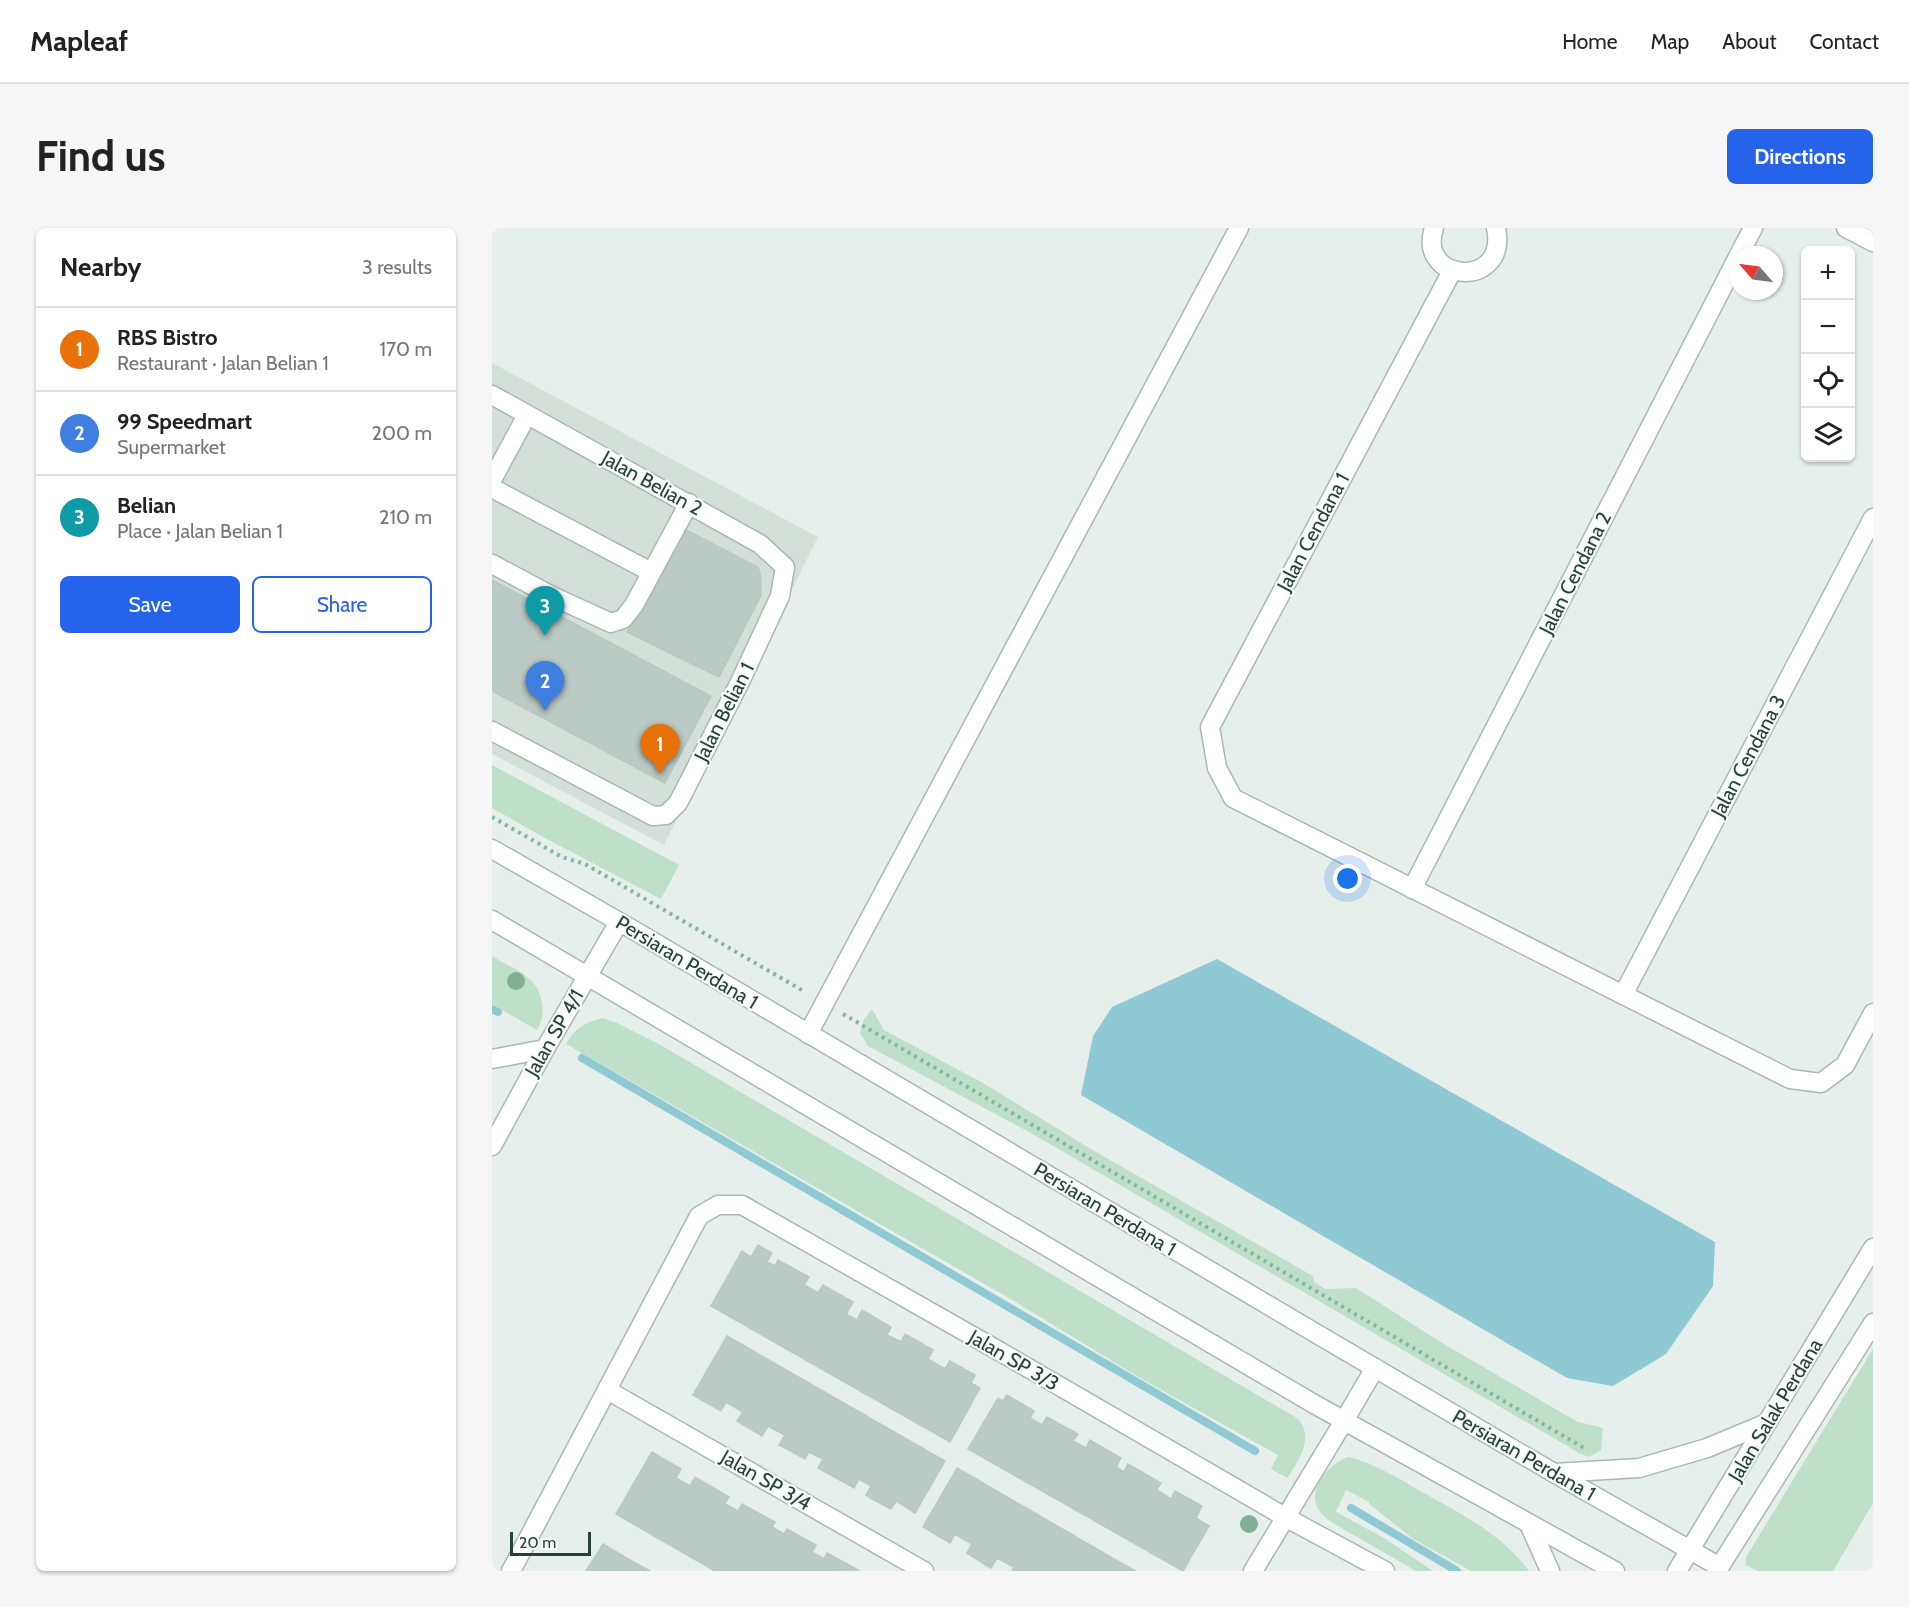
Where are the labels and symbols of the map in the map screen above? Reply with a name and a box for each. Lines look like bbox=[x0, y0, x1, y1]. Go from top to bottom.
north arrow bbox=[1729, 246, 1783, 300]
street label: Jalan Belian 2 bbox=[597, 445, 707, 521]
street label: Jalan Cendana 1 bbox=[1271, 469, 1354, 596]
street label: Jalan Cendana 2 bbox=[1533, 508, 1616, 639]
pin: 3 bbox=[526, 586, 564, 636]
street label: Jalan Belian 1 bbox=[688, 659, 759, 766]
pin: 2 bbox=[526, 662, 564, 711]
street label: Jalan Cendana 3 bbox=[1705, 691, 1790, 822]
pin: 1 bbox=[640, 724, 680, 774]
your location bbox=[1333, 864, 1362, 893]
street label: Persiaran Perdana 1 bbox=[612, 910, 762, 1014]
street label: Jalan SP 4/1 bbox=[519, 985, 589, 1082]
street label: Persiaran Perdana 1 bbox=[1030, 1157, 1180, 1261]
street label: Jalan SP 3/3 bbox=[964, 1324, 1063, 1395]
street label: Jalan Salak Perdana bbox=[1722, 1334, 1827, 1487]
street label: Persiaran Perdana 1 bbox=[1448, 1404, 1600, 1506]
street label: Jalan SP 3/4 bbox=[716, 1444, 816, 1516]
scale bar bbox=[510, 1529, 591, 1556]

